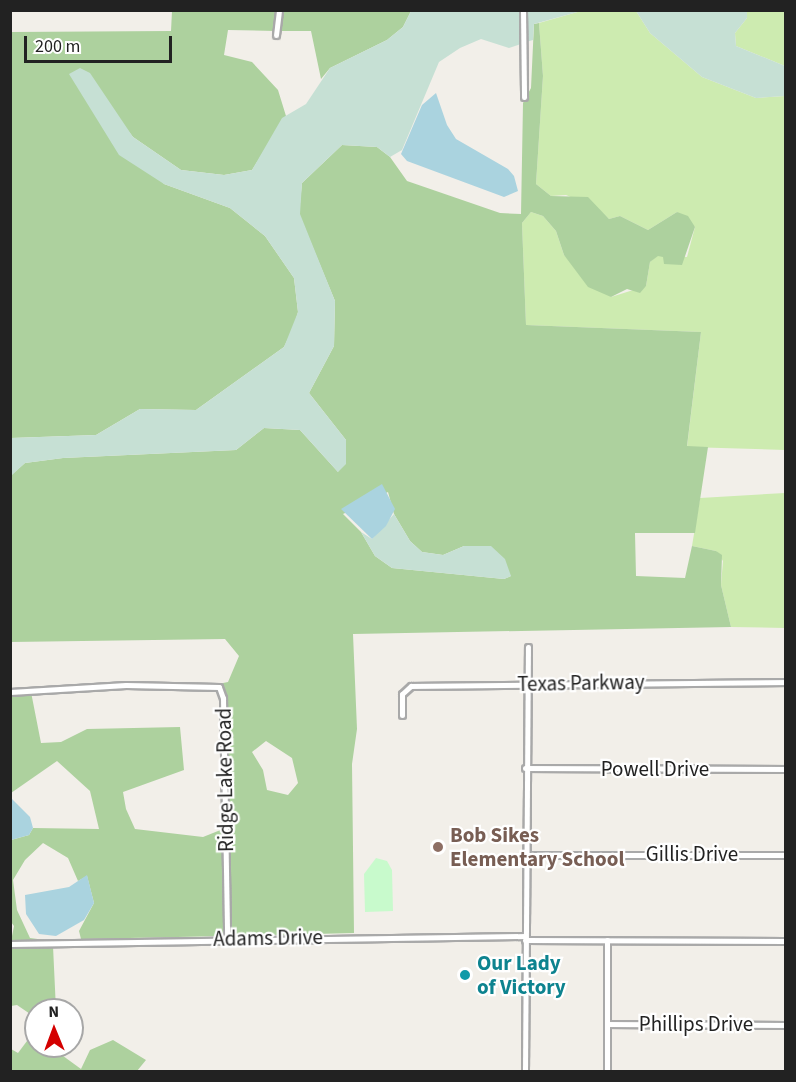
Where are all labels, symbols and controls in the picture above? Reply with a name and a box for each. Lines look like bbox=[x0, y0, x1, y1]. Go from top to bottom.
scale bar bbox=[27, 24, 176, 62]
text: 200 m bbox=[35, 34, 80, 59]
street label: Texas Parkway bbox=[517, 669, 645, 697]
street label: Ridge Lake Road bbox=[211, 708, 239, 852]
street label: Powell Drive bbox=[601, 756, 709, 782]
place label: Bob Sikes Elementary School bbox=[450, 822, 624, 872]
marker: Bob Sikes Elementary School bbox=[431, 840, 445, 854]
street label: Gillis Drive bbox=[646, 841, 738, 867]
street label: Adams Drive bbox=[213, 924, 323, 952]
place label: Our Lady of Victory bbox=[477, 950, 566, 1000]
marker: Our Lady of Victory bbox=[458, 968, 472, 982]
north arrow bbox=[24, 998, 84, 1058]
text: N bbox=[48, 1001, 59, 1023]
street label: Phillips Drive bbox=[639, 1011, 753, 1037]

